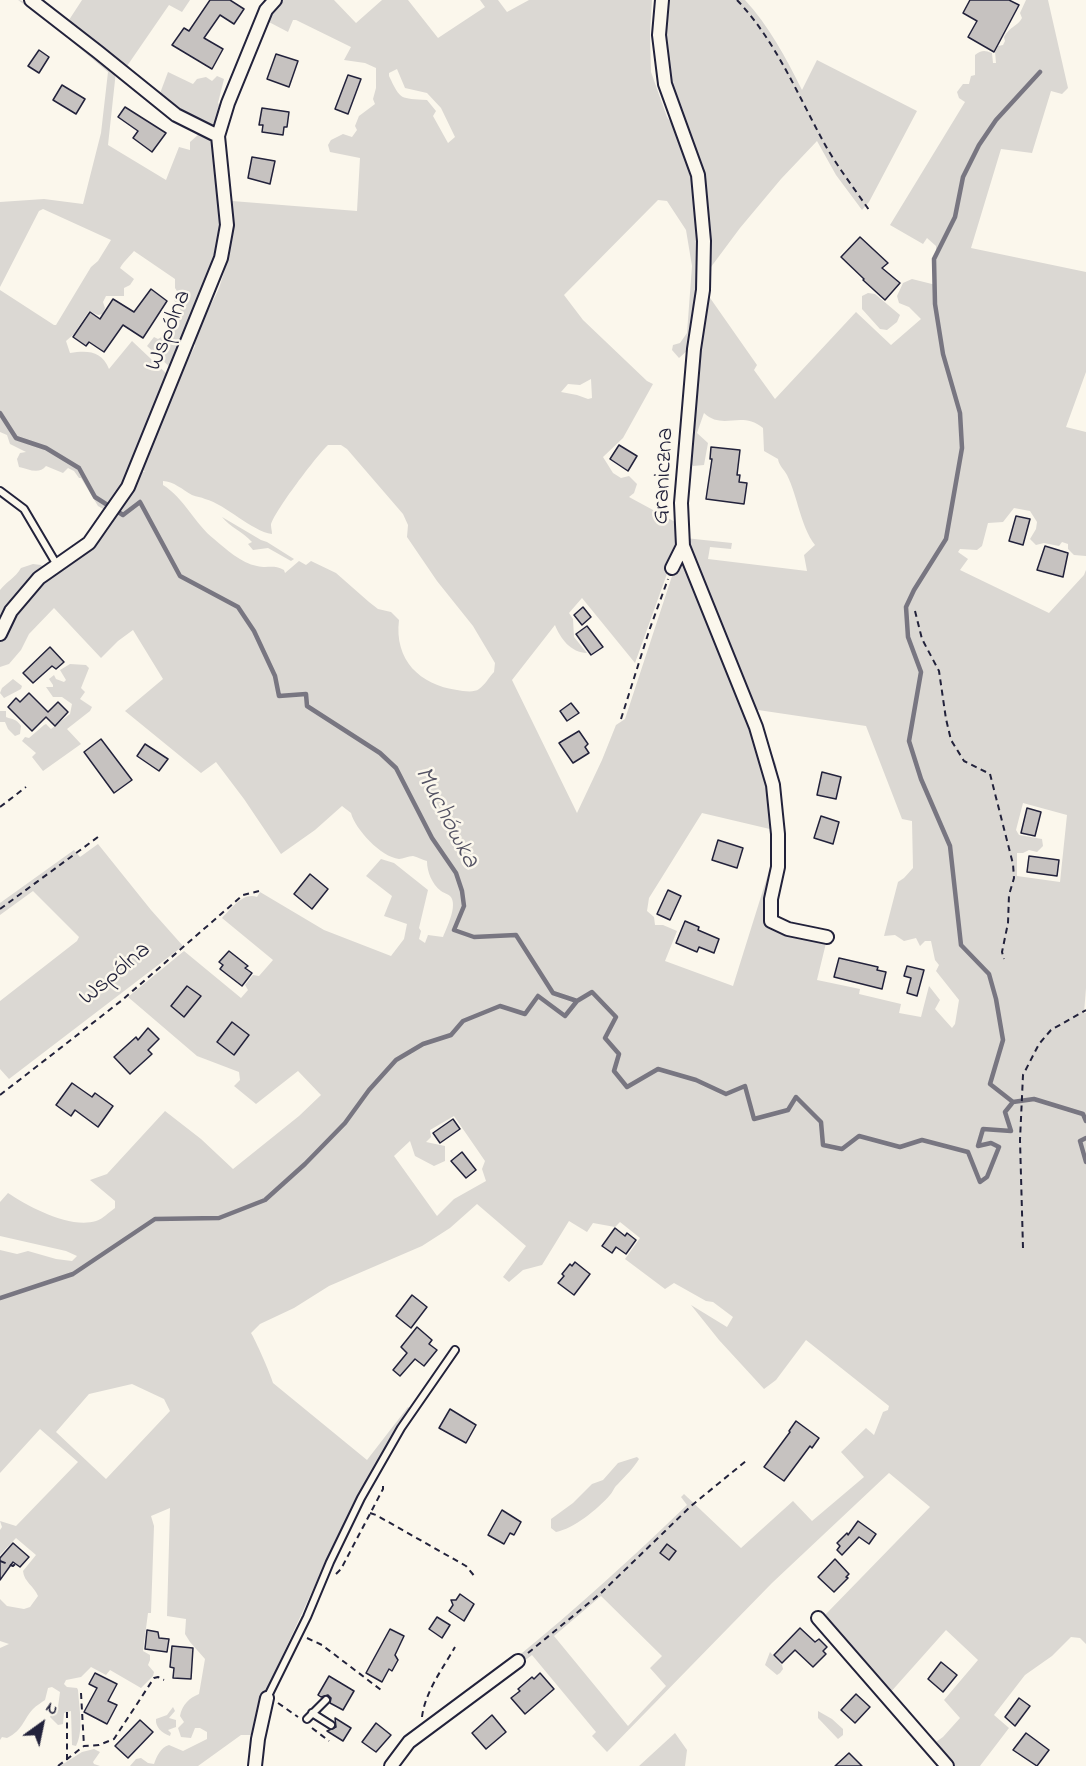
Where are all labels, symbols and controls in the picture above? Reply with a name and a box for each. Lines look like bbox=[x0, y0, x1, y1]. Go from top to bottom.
street label: Wspólna bbox=[141, 286, 199, 376]
street label: Graniczna bbox=[648, 427, 682, 525]
water label: Muchówka bbox=[405, 762, 485, 874]
street label: Wspólna bbox=[74, 937, 158, 1013]
north arrow bbox=[12, 1694, 72, 1754]
text: N bbox=[41, 1696, 63, 1722]

